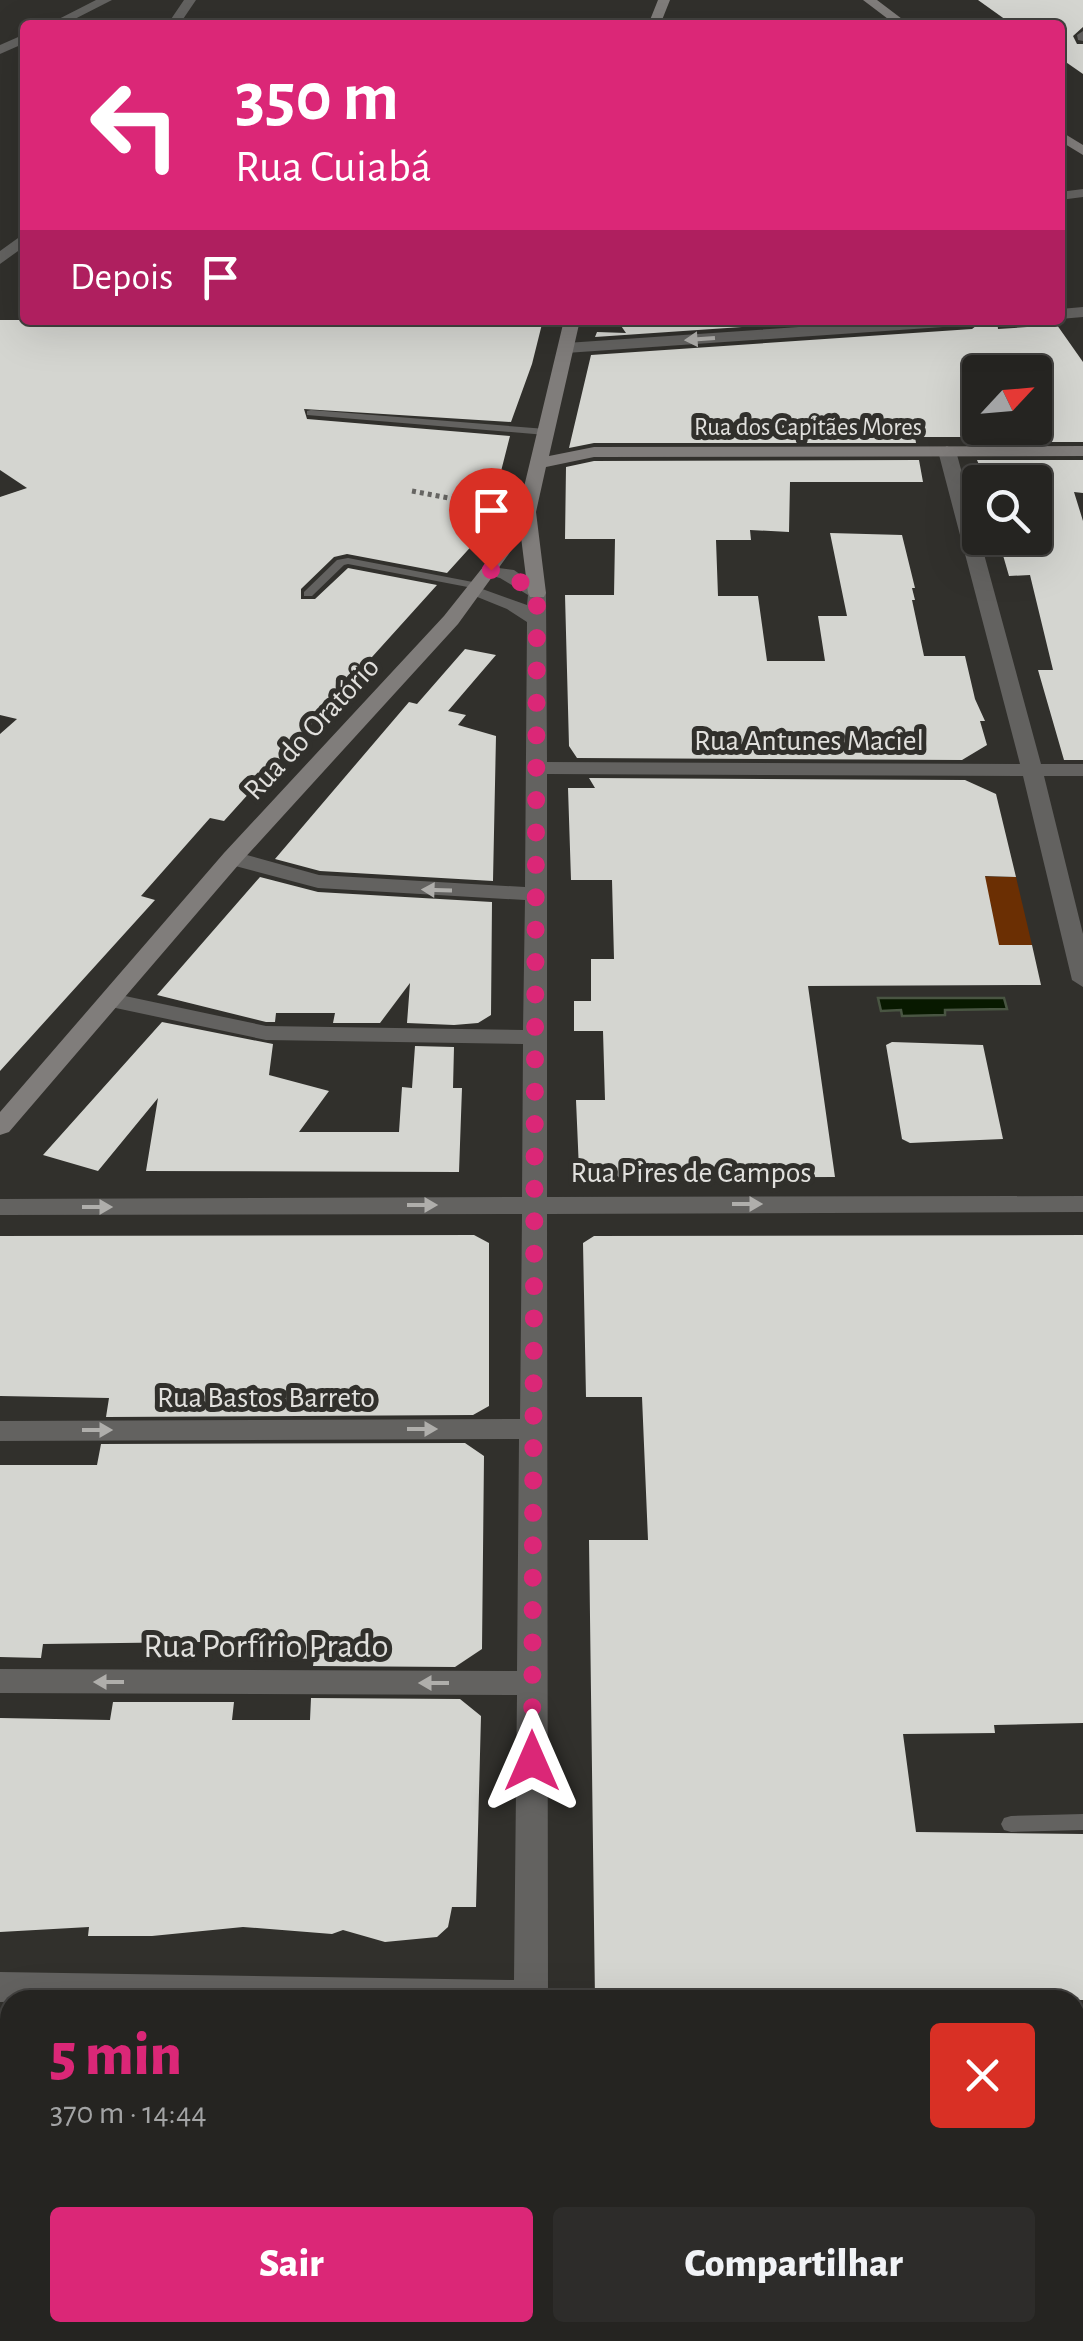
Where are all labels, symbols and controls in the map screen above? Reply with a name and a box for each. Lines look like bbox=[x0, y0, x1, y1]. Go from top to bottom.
icon: left bbox=[70, 60, 200, 190]
text: 350 m bbox=[235, 63, 399, 133]
text: Rua Cuiabá bbox=[235, 145, 432, 190]
icon: arrive bbox=[193, 250, 248, 305]
text: Depois bbox=[70, 259, 173, 297]
one-way arrow bbox=[684, 331, 716, 347]
north arrow bbox=[962, 355, 1052, 445]
map controls bbox=[962, 355, 1052, 555]
street label: Rua dos Capitães Mores bbox=[694, 415, 922, 440]
button: search bbox=[962, 465, 1052, 555]
pin bbox=[449, 468, 534, 571]
icon: arrive bbox=[464, 483, 519, 538]
street label: Rua do Oratório bbox=[238, 652, 385, 806]
street label: Rua Antunes Maciel bbox=[694, 726, 924, 756]
one-way arrow bbox=[421, 882, 453, 898]
street label: Rua Pires de Campos bbox=[570, 1158, 812, 1188]
one-way arrow bbox=[732, 1196, 764, 1212]
one-way arrow bbox=[407, 1197, 439, 1213]
one-way arrow bbox=[82, 1199, 114, 1215]
street label: Rua Bastos Barreto bbox=[157, 1383, 375, 1413]
one-way arrow bbox=[407, 1421, 439, 1437]
one-way arrow bbox=[82, 1422, 114, 1438]
street label: Rua Porfírio Prado bbox=[143, 1629, 389, 1664]
one-way arrow bbox=[93, 1674, 125, 1690]
one-way arrow bbox=[418, 1675, 450, 1691]
position arrow bbox=[480, 1709, 584, 1813]
button: close bbox=[930, 2023, 1035, 2128]
text: 5 min bbox=[50, 2026, 182, 2086]
text: 370 m · 14:44 bbox=[50, 2097, 207, 2129]
button: Sair bbox=[50, 2207, 533, 2322]
button: Compartilhar bbox=[553, 2207, 1035, 2322]

